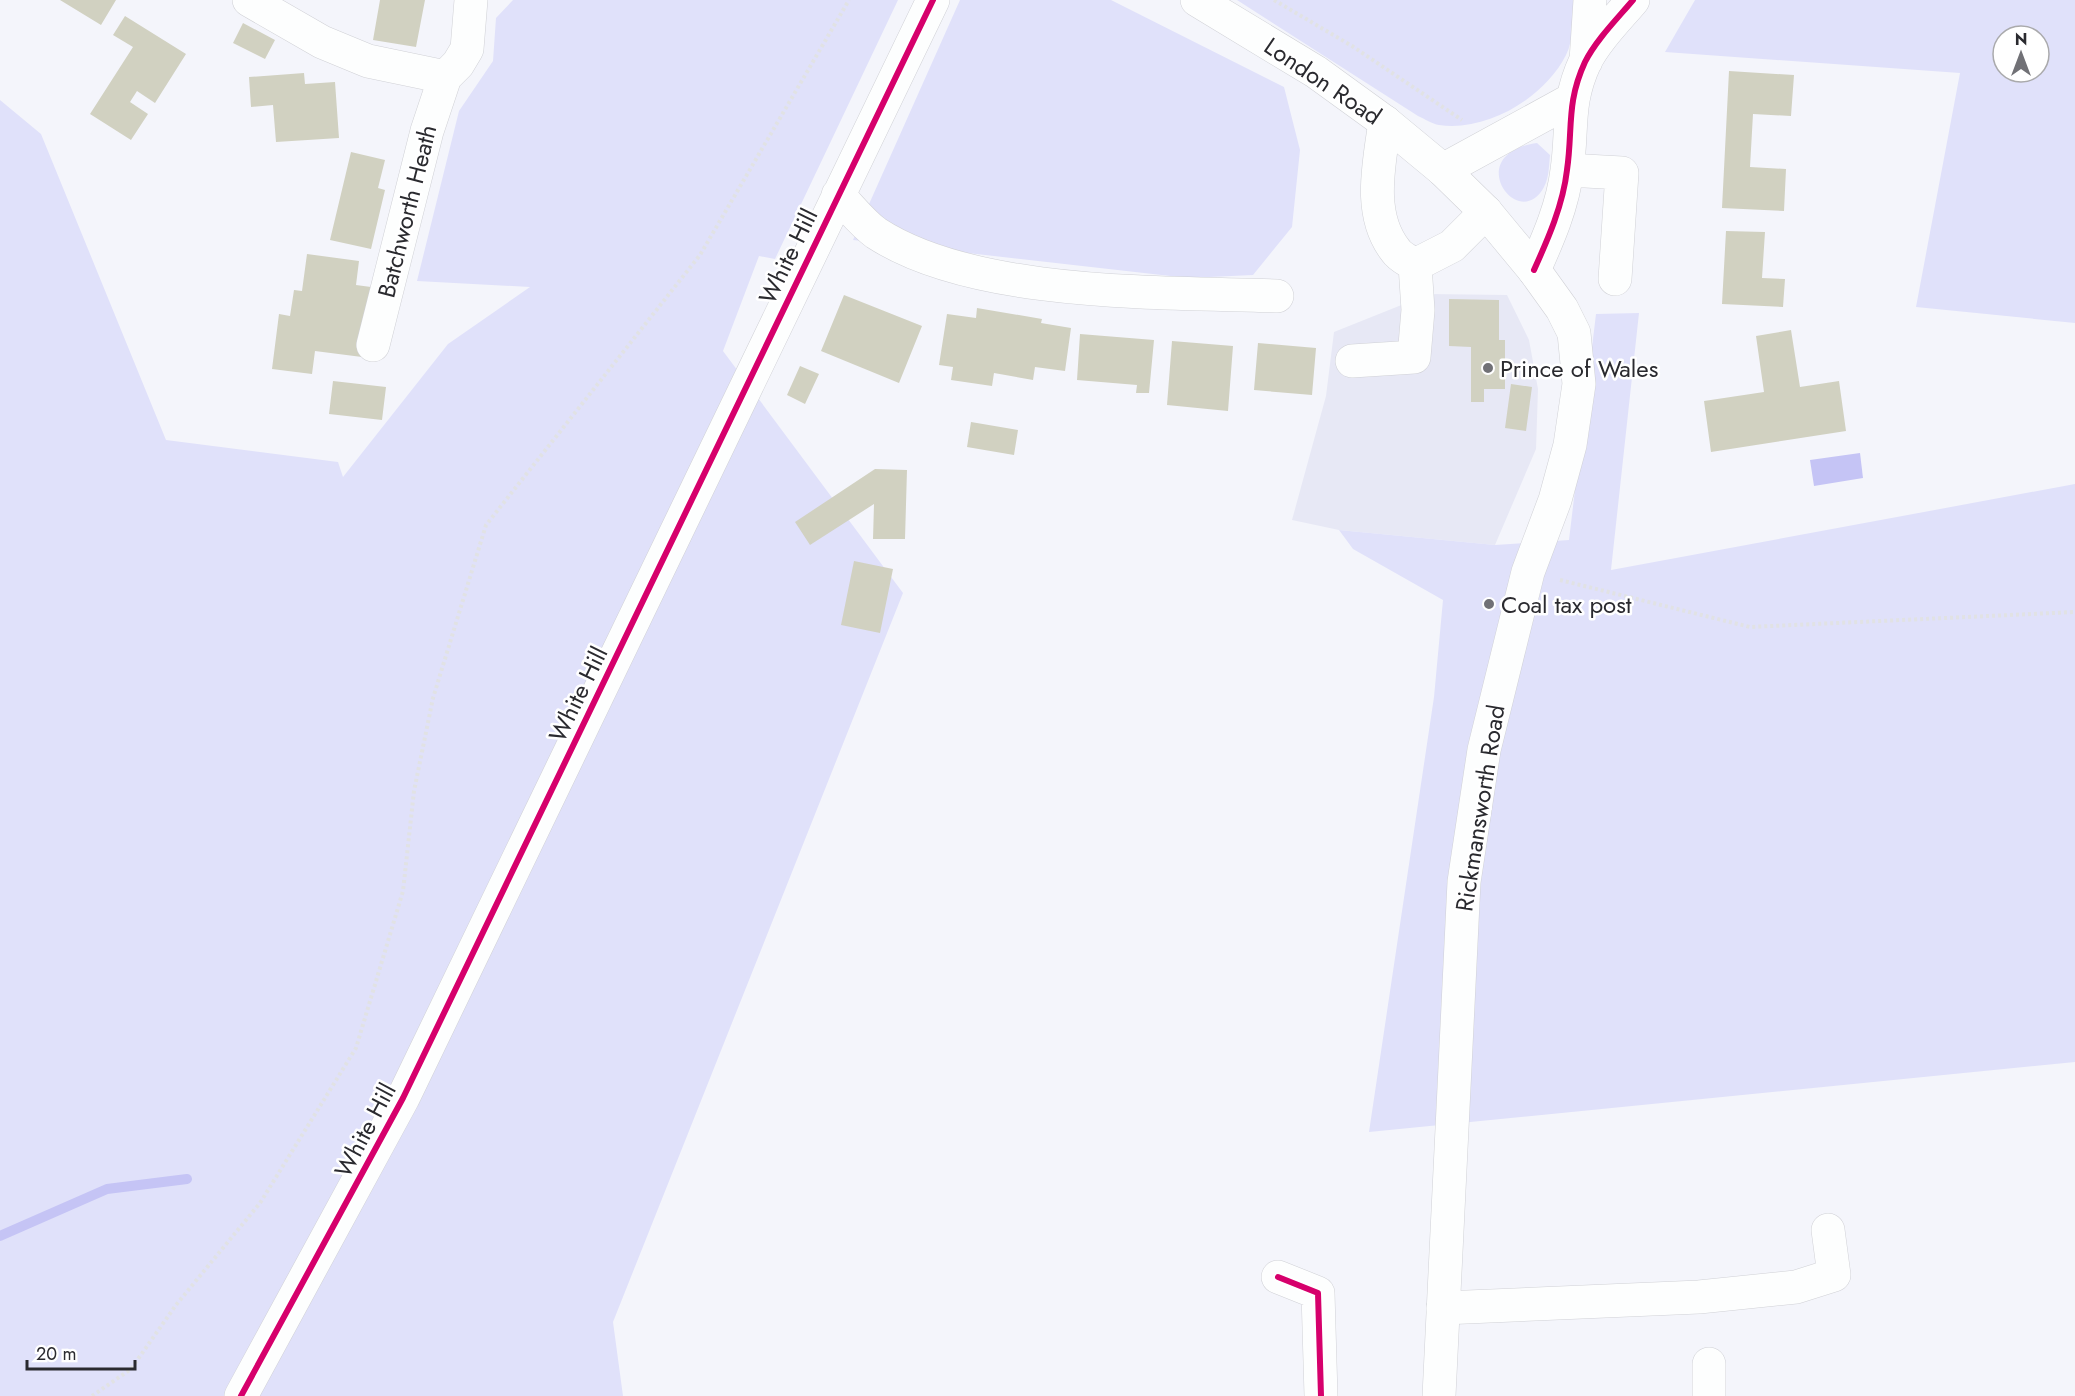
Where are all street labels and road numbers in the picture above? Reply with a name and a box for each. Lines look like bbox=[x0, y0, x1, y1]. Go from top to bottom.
street label: London Road bbox=[1257, 29, 1389, 133]
street label: Batchworth Heath bbox=[369, 121, 445, 301]
street label: White Hill bbox=[750, 202, 826, 310]
street label: White Hill bbox=[540, 640, 616, 748]
street label: Rickmansworth Road bbox=[1446, 702, 1514, 914]
street label: White Hill bbox=[326, 1077, 404, 1183]

